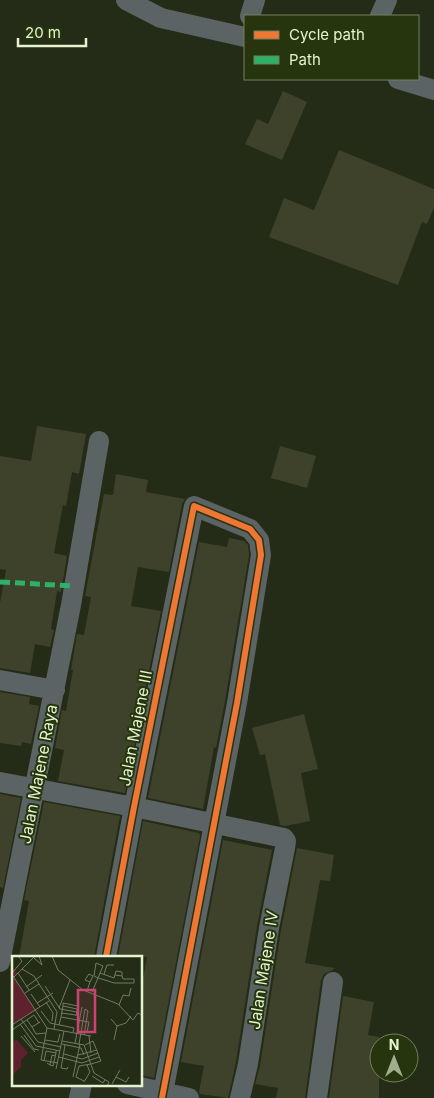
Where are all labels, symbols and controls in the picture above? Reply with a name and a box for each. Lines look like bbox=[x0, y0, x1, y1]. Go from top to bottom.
scale bar bbox=[18, 15, 85, 47]
legend bbox=[244, 15, 419, 80]
text: 20 m bbox=[25, 23, 61, 42]
text: Cycle path bbox=[289, 25, 365, 44]
text: Path bbox=[289, 50, 321, 69]
street label: Jalan Majene III bbox=[114, 668, 156, 788]
street label: Jalan Majene Raya bbox=[15, 703, 61, 845]
street label: Jalan Majene IV bbox=[244, 909, 282, 1031]
inset map bbox=[12, 956, 142, 1086]
north arrow bbox=[369, 1033, 419, 1083]
text: N bbox=[389, 1036, 399, 1053]

